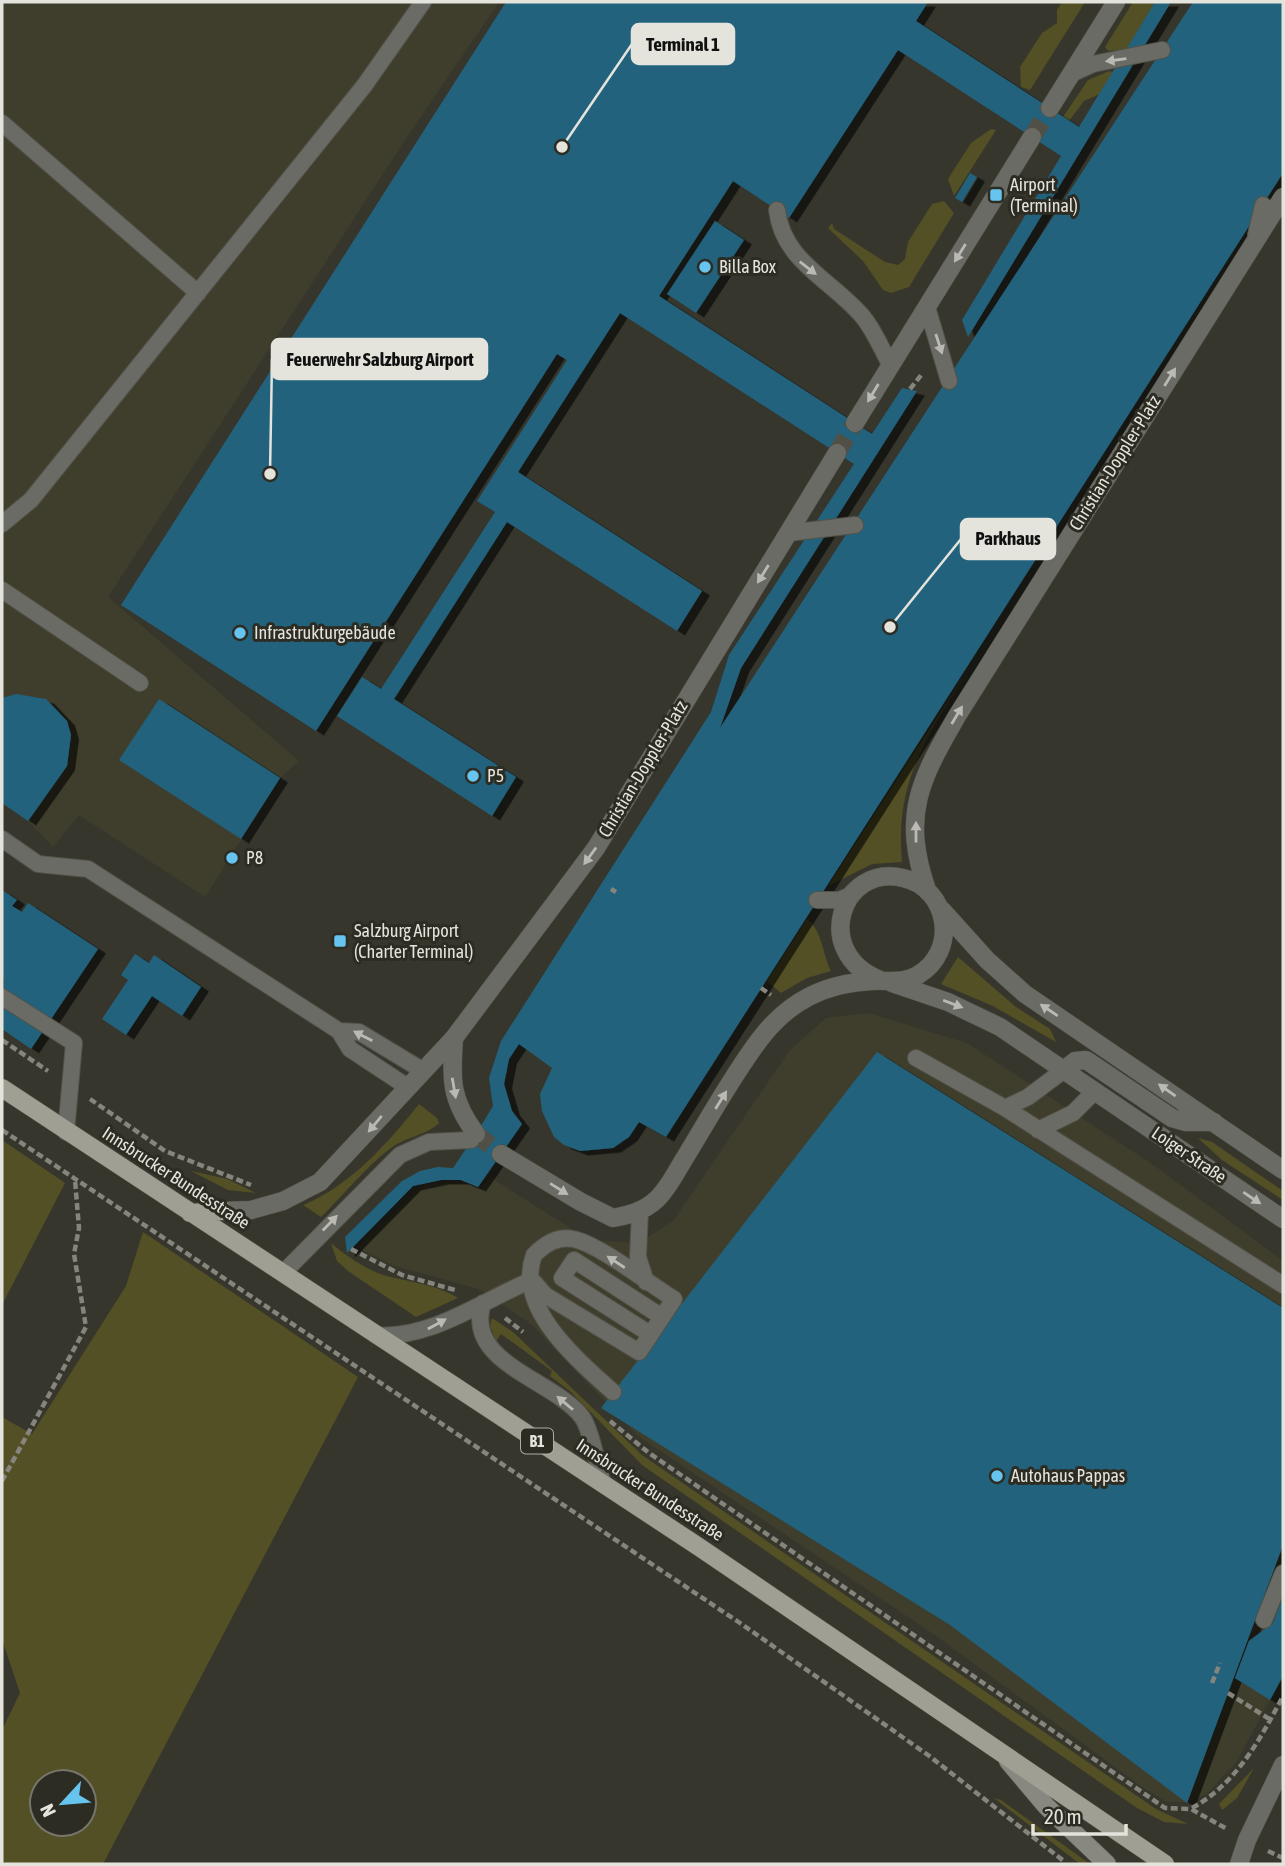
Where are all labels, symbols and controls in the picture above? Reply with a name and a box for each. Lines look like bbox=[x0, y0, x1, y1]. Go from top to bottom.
callout: Terminal 1 bbox=[632, 24, 734, 64]
text: Terminal 1 bbox=[646, 33, 720, 55]
one-way arrow bbox=[1105, 55, 1127, 66]
place label: Airport (Terminal) bbox=[1010, 174, 1078, 216]
marker: Airport (Terminal) bbox=[988, 187, 1004, 203]
one-way arrow bbox=[954, 244, 967, 263]
place label: Billa Box bbox=[719, 256, 776, 277]
marker: Billa Box bbox=[697, 259, 713, 275]
one-way arrow bbox=[799, 261, 817, 276]
one-way arrow bbox=[934, 333, 945, 354]
callout: Feuerwehr Salzburg Airport bbox=[272, 339, 487, 379]
text: Feuerwehr Salzburg Airport bbox=[286, 348, 474, 370]
one-way arrow bbox=[1163, 368, 1176, 387]
one-way arrow bbox=[866, 384, 879, 403]
street label: Christian-Doppler-Platz bbox=[1065, 391, 1165, 534]
callout: Parkhaus bbox=[961, 519, 1055, 559]
text: Parkhaus bbox=[975, 527, 1041, 549]
one-way arrow bbox=[756, 564, 769, 583]
place label: Infrastrukturgebäude bbox=[254, 622, 396, 643]
marker: Infrastrukturgebäude bbox=[232, 625, 248, 641]
street label: Christian-Doppler-Platz bbox=[594, 696, 692, 841]
one-way arrow bbox=[951, 705, 964, 724]
place label: P5 bbox=[487, 765, 504, 786]
marker: P5 bbox=[465, 768, 481, 784]
one-way arrow bbox=[910, 821, 922, 843]
place label: P8 bbox=[246, 847, 263, 868]
one-way arrow bbox=[583, 847, 597, 865]
marker: P8 bbox=[224, 850, 240, 866]
place label: Salzburg Airport (Charter Terminal) bbox=[354, 920, 473, 962]
marker: Salzburg Airport (Charter Terminal) bbox=[332, 933, 348, 949]
one-way arrow bbox=[943, 999, 964, 1010]
one-way arrow bbox=[1040, 1003, 1058, 1017]
one-way arrow bbox=[353, 1030, 373, 1041]
one-way arrow bbox=[449, 1077, 460, 1099]
one-way arrow bbox=[1157, 1084, 1176, 1097]
one-way arrow bbox=[714, 1091, 727, 1110]
one-way arrow bbox=[367, 1114, 382, 1132]
street label: Innsbrucker Bundesstraße bbox=[99, 1122, 254, 1233]
street label: Loiger Straße bbox=[1148, 1122, 1231, 1187]
one-way arrow bbox=[550, 1183, 569, 1195]
one-way arrow bbox=[1243, 1191, 1261, 1205]
one-way arrow bbox=[321, 1215, 338, 1232]
one-way arrow bbox=[607, 1256, 626, 1269]
one-way arrow bbox=[427, 1318, 446, 1330]
one-way arrow bbox=[556, 1395, 574, 1411]
road number: B1 bbox=[521, 1428, 553, 1454]
street label: Innsbrucker Bundesstraße bbox=[573, 1434, 728, 1545]
place label: Autohaus Pappas bbox=[1011, 1465, 1125, 1486]
marker: Autohaus Pappas bbox=[989, 1468, 1005, 1484]
north arrow bbox=[28, 1768, 98, 1838]
scale bar bbox=[1033, 1792, 1126, 1836]
text: N bbox=[35, 1801, 60, 1820]
text: 20 m bbox=[1044, 1804, 1082, 1828]

